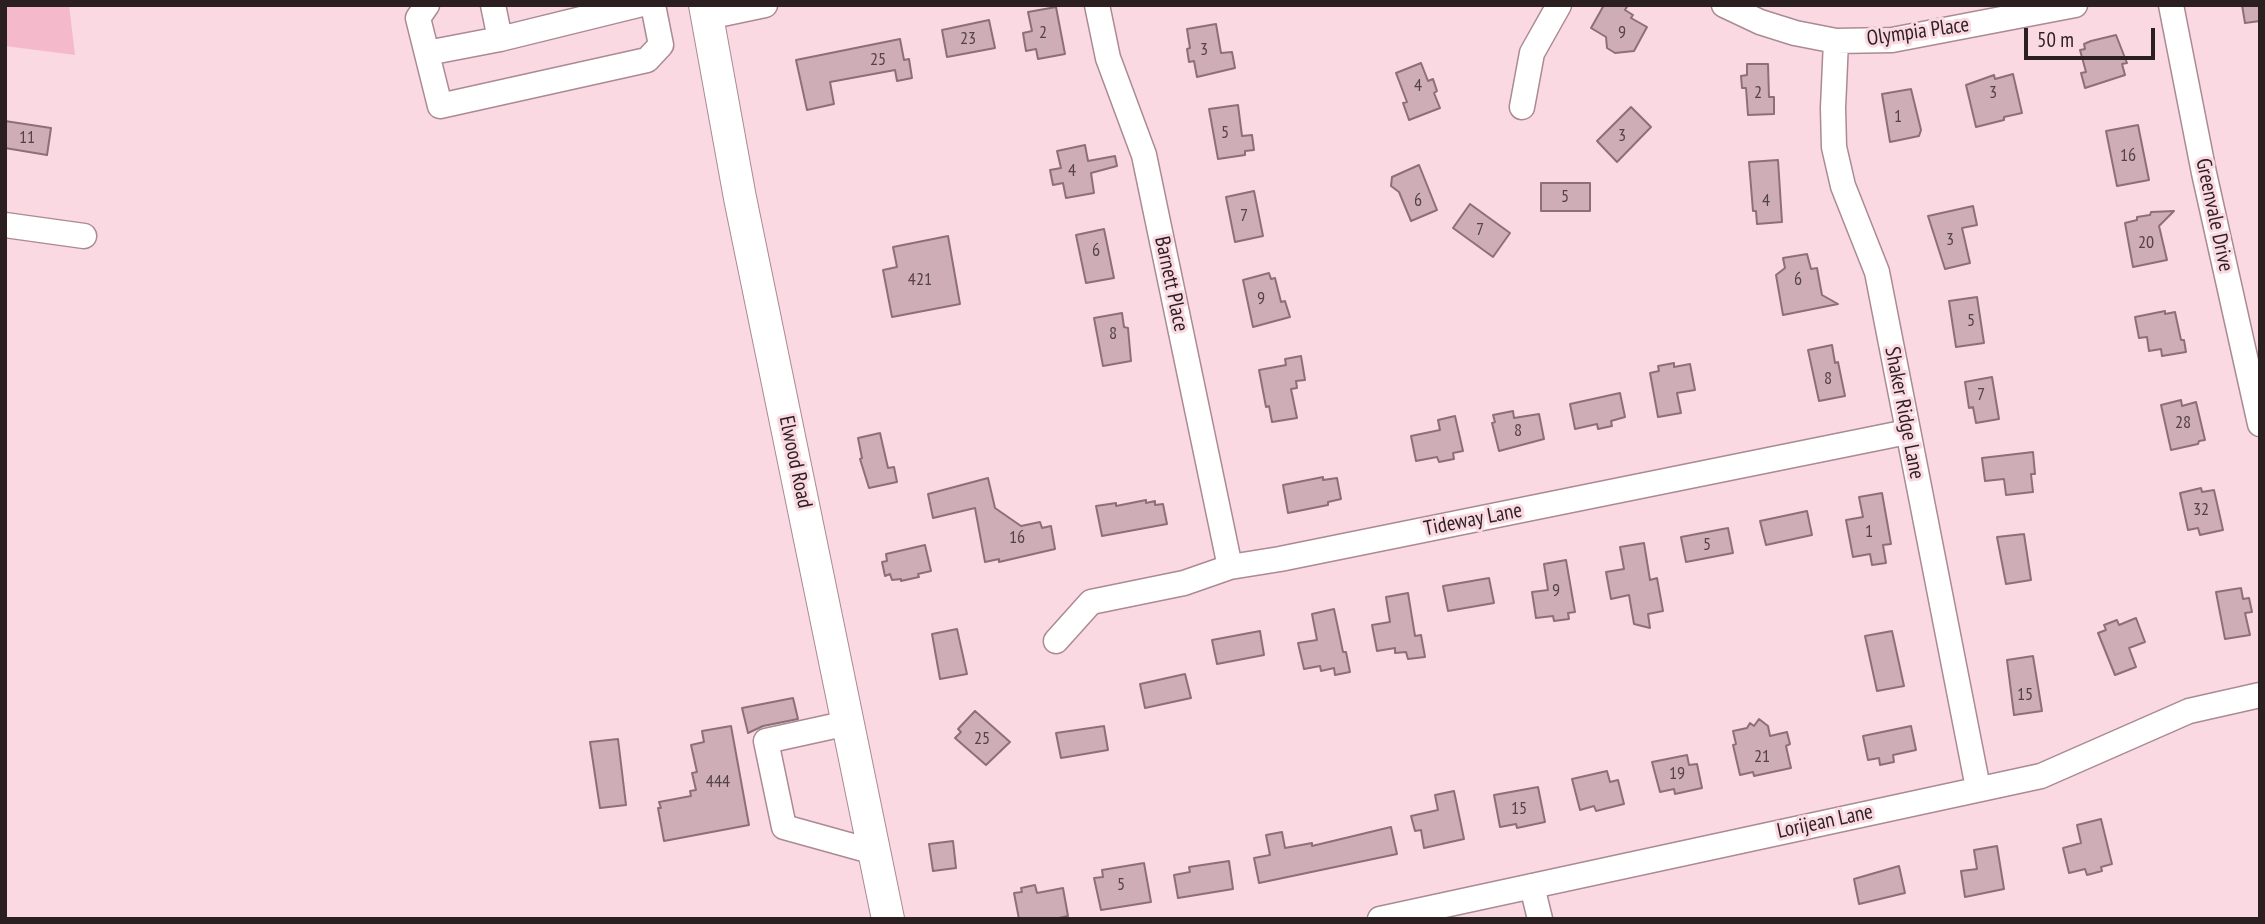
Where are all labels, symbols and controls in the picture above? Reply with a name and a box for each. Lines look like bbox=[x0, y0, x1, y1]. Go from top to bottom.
street label: Olympia Place bbox=[1865, 12, 1971, 52]
scale bar bbox=[2027, 14, 2158, 58]
house number: 2 bbox=[1039, 22, 1047, 44]
house number: 9 bbox=[1618, 22, 1626, 44]
text: 50 m bbox=[2037, 26, 2074, 53]
house number: 23 bbox=[960, 28, 976, 50]
house number: 3 bbox=[1200, 39, 1208, 61]
house number: 25 bbox=[870, 49, 886, 71]
house number: 4 bbox=[1414, 75, 1422, 97]
house number: 2 bbox=[1754, 82, 1762, 104]
house number: 3 bbox=[1989, 82, 1997, 104]
house number: 1 bbox=[1894, 106, 1902, 128]
house number: 5 bbox=[1221, 122, 1229, 144]
house number: 3 bbox=[1618, 125, 1626, 147]
house number: 11 bbox=[19, 127, 35, 149]
house number: 16 bbox=[2120, 145, 2136, 167]
street label: Greenvale Drive bbox=[2190, 156, 2238, 274]
house number: 4 bbox=[1068, 160, 1076, 182]
house number: 5 bbox=[1561, 186, 1569, 208]
house number: 6 bbox=[1414, 190, 1422, 212]
house number: 4 bbox=[1762, 190, 1770, 212]
house number: 7 bbox=[1240, 205, 1248, 227]
house number: 7 bbox=[1476, 219, 1484, 241]
house number: 3 bbox=[1946, 229, 1954, 251]
house number: 20 bbox=[2138, 232, 2154, 254]
street label: Barnett Place bbox=[1149, 234, 1193, 334]
house number: 6 bbox=[1092, 240, 1100, 262]
house number: 421 bbox=[908, 269, 932, 291]
house number: 6 bbox=[1794, 269, 1802, 291]
house number: 9 bbox=[1257, 288, 1265, 310]
house number: 5 bbox=[1967, 310, 1975, 332]
house number: 8 bbox=[1109, 323, 1117, 345]
street label: Shaker Ridge Lane bbox=[1879, 345, 1929, 481]
house number: 8 bbox=[1824, 368, 1832, 390]
house number: 7 bbox=[1977, 384, 1985, 406]
house number: 28 bbox=[2175, 412, 2191, 434]
street label: Elwood Road bbox=[773, 414, 817, 510]
house number: 8 bbox=[1514, 420, 1522, 442]
street label: Tideway Lane bbox=[1422, 498, 1524, 542]
house number: 32 bbox=[2193, 499, 2209, 521]
house number: 1 bbox=[1865, 521, 1873, 543]
house number: 16 bbox=[1009, 527, 1025, 549]
house number: 5 bbox=[1703, 534, 1711, 556]
house number: 9 bbox=[1552, 580, 1560, 602]
house number: 15 bbox=[2017, 684, 2033, 706]
house number: 25 bbox=[974, 728, 990, 750]
house number: 21 bbox=[1754, 746, 1770, 768]
house number: 19 bbox=[1669, 763, 1685, 785]
house number: 444 bbox=[706, 771, 730, 793]
house number: 15 bbox=[1511, 798, 1527, 820]
street label: Lorijean Lane bbox=[1775, 800, 1875, 844]
house number: 5 bbox=[1117, 874, 1125, 896]

